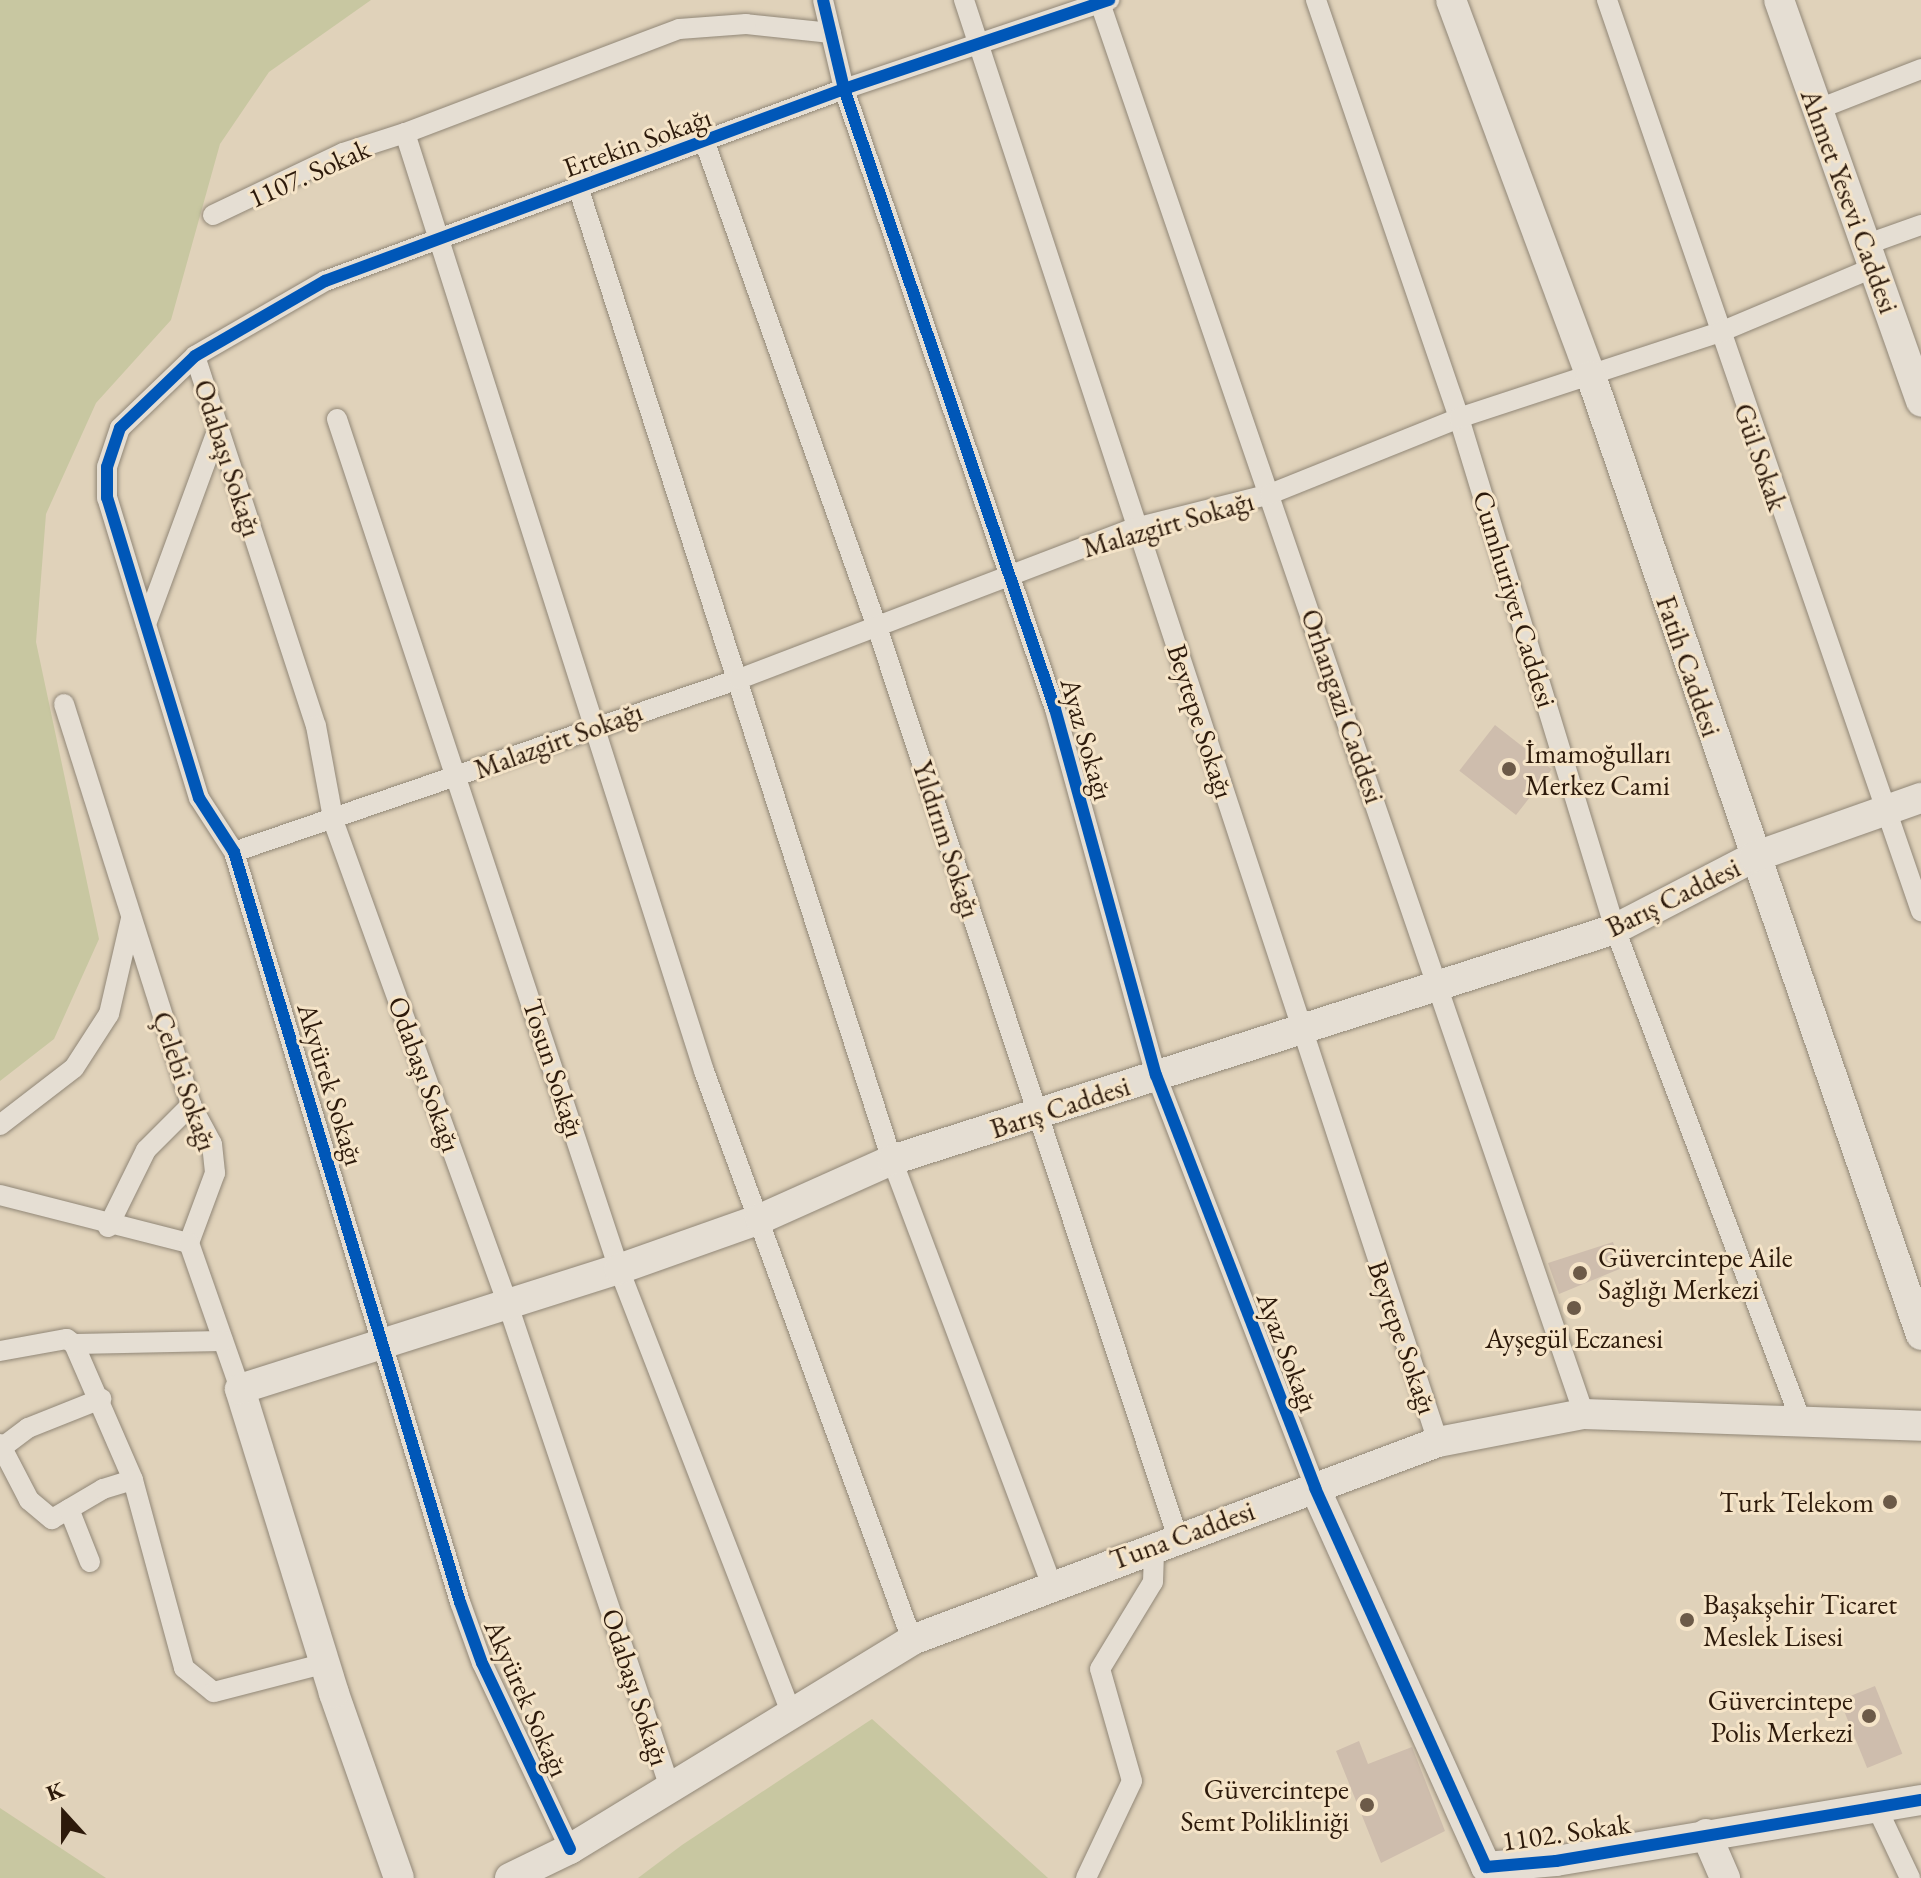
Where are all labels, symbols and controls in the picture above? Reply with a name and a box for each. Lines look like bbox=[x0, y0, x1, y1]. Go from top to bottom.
street label: Ahmet Yesevi Caddesi bbox=[1794, 84, 1906, 318]
street label: Ertekin Sokağı bbox=[558, 100, 716, 184]
street label: 1107. Sokak bbox=[243, 131, 375, 215]
street label: Odabaşı Sokağı bbox=[187, 375, 269, 541]
street label: Gül Sokak bbox=[1727, 399, 1795, 515]
street label: Malazgirt Sokağı bbox=[1079, 484, 1257, 564]
street label: Cumhuriyet Caddesi bbox=[1466, 487, 1564, 711]
street label: Fatih Caddesi bbox=[1649, 591, 1729, 741]
street label: Orhangazi Caddesi bbox=[1294, 605, 1392, 807]
street label: Beytepe Sokağı bbox=[1160, 640, 1242, 802]
street label: Ayaz Sokağı bbox=[1054, 674, 1120, 804]
street label: Malazgirt Sokağı bbox=[469, 694, 647, 786]
place label: İmamoğulları Merkez Cami bbox=[1525, 736, 1671, 802]
street label: Yıldırım Sokağı bbox=[906, 756, 988, 922]
marker: İmamoğulları Merkez Cami bbox=[1500, 760, 1518, 778]
street label: Barış Caddesi bbox=[1601, 850, 1745, 944]
street label: Odabaşı Sokağı bbox=[381, 992, 469, 1156]
street label: Tosun Sokağı bbox=[516, 994, 592, 1142]
street label: Akyürek Sokağı bbox=[290, 999, 372, 1169]
street label: Çelebi Sokağı bbox=[145, 1007, 225, 1155]
street label: Barış Caddesi bbox=[986, 1069, 1134, 1145]
place label: Güvercintepe Aile Sağlığı Merkezi bbox=[1598, 1240, 1793, 1306]
street label: Beytepe Sokağı bbox=[1361, 1256, 1445, 1418]
marker: Güvercintepe Aile Sağlığı Merkezi bbox=[1569, 1262, 1591, 1284]
street label: Ayaz Sokağı bbox=[1250, 1287, 1326, 1417]
marker: Ayşegül Eczanesi bbox=[1565, 1299, 1583, 1317]
place label: Ayşegül Eczanesi bbox=[1485, 1321, 1663, 1355]
place label: Turk Telekom bbox=[1719, 1485, 1874, 1519]
street label: Tuna Caddesi bbox=[1105, 1493, 1259, 1577]
marker: Turk Telekom bbox=[1881, 1493, 1899, 1511]
place label: Başakşehir Ticaret Meslek Lisesi bbox=[1703, 1587, 1897, 1653]
street label: Odabaşı Sokağı bbox=[595, 1604, 677, 1770]
marker: Başakşehir Ticaret Meslek Lisesi bbox=[1678, 1611, 1696, 1629]
street label: Akyürek Sokağı bbox=[477, 1614, 577, 1782]
place label: Güvercintepe Polis Merkezi bbox=[1708, 1683, 1853, 1749]
marker: Güvercintepe Polis Merkezi bbox=[1860, 1707, 1878, 1725]
place label: Güvercintepe Semt Polikliniği bbox=[1180, 1772, 1349, 1838]
north arrow bbox=[24, 1774, 104, 1854]
text: K bbox=[42, 1775, 68, 1808]
marker: Güvercintepe Semt Polikliniği bbox=[1356, 1794, 1378, 1816]
street label: 1102. Sokak bbox=[1499, 1806, 1633, 1858]

